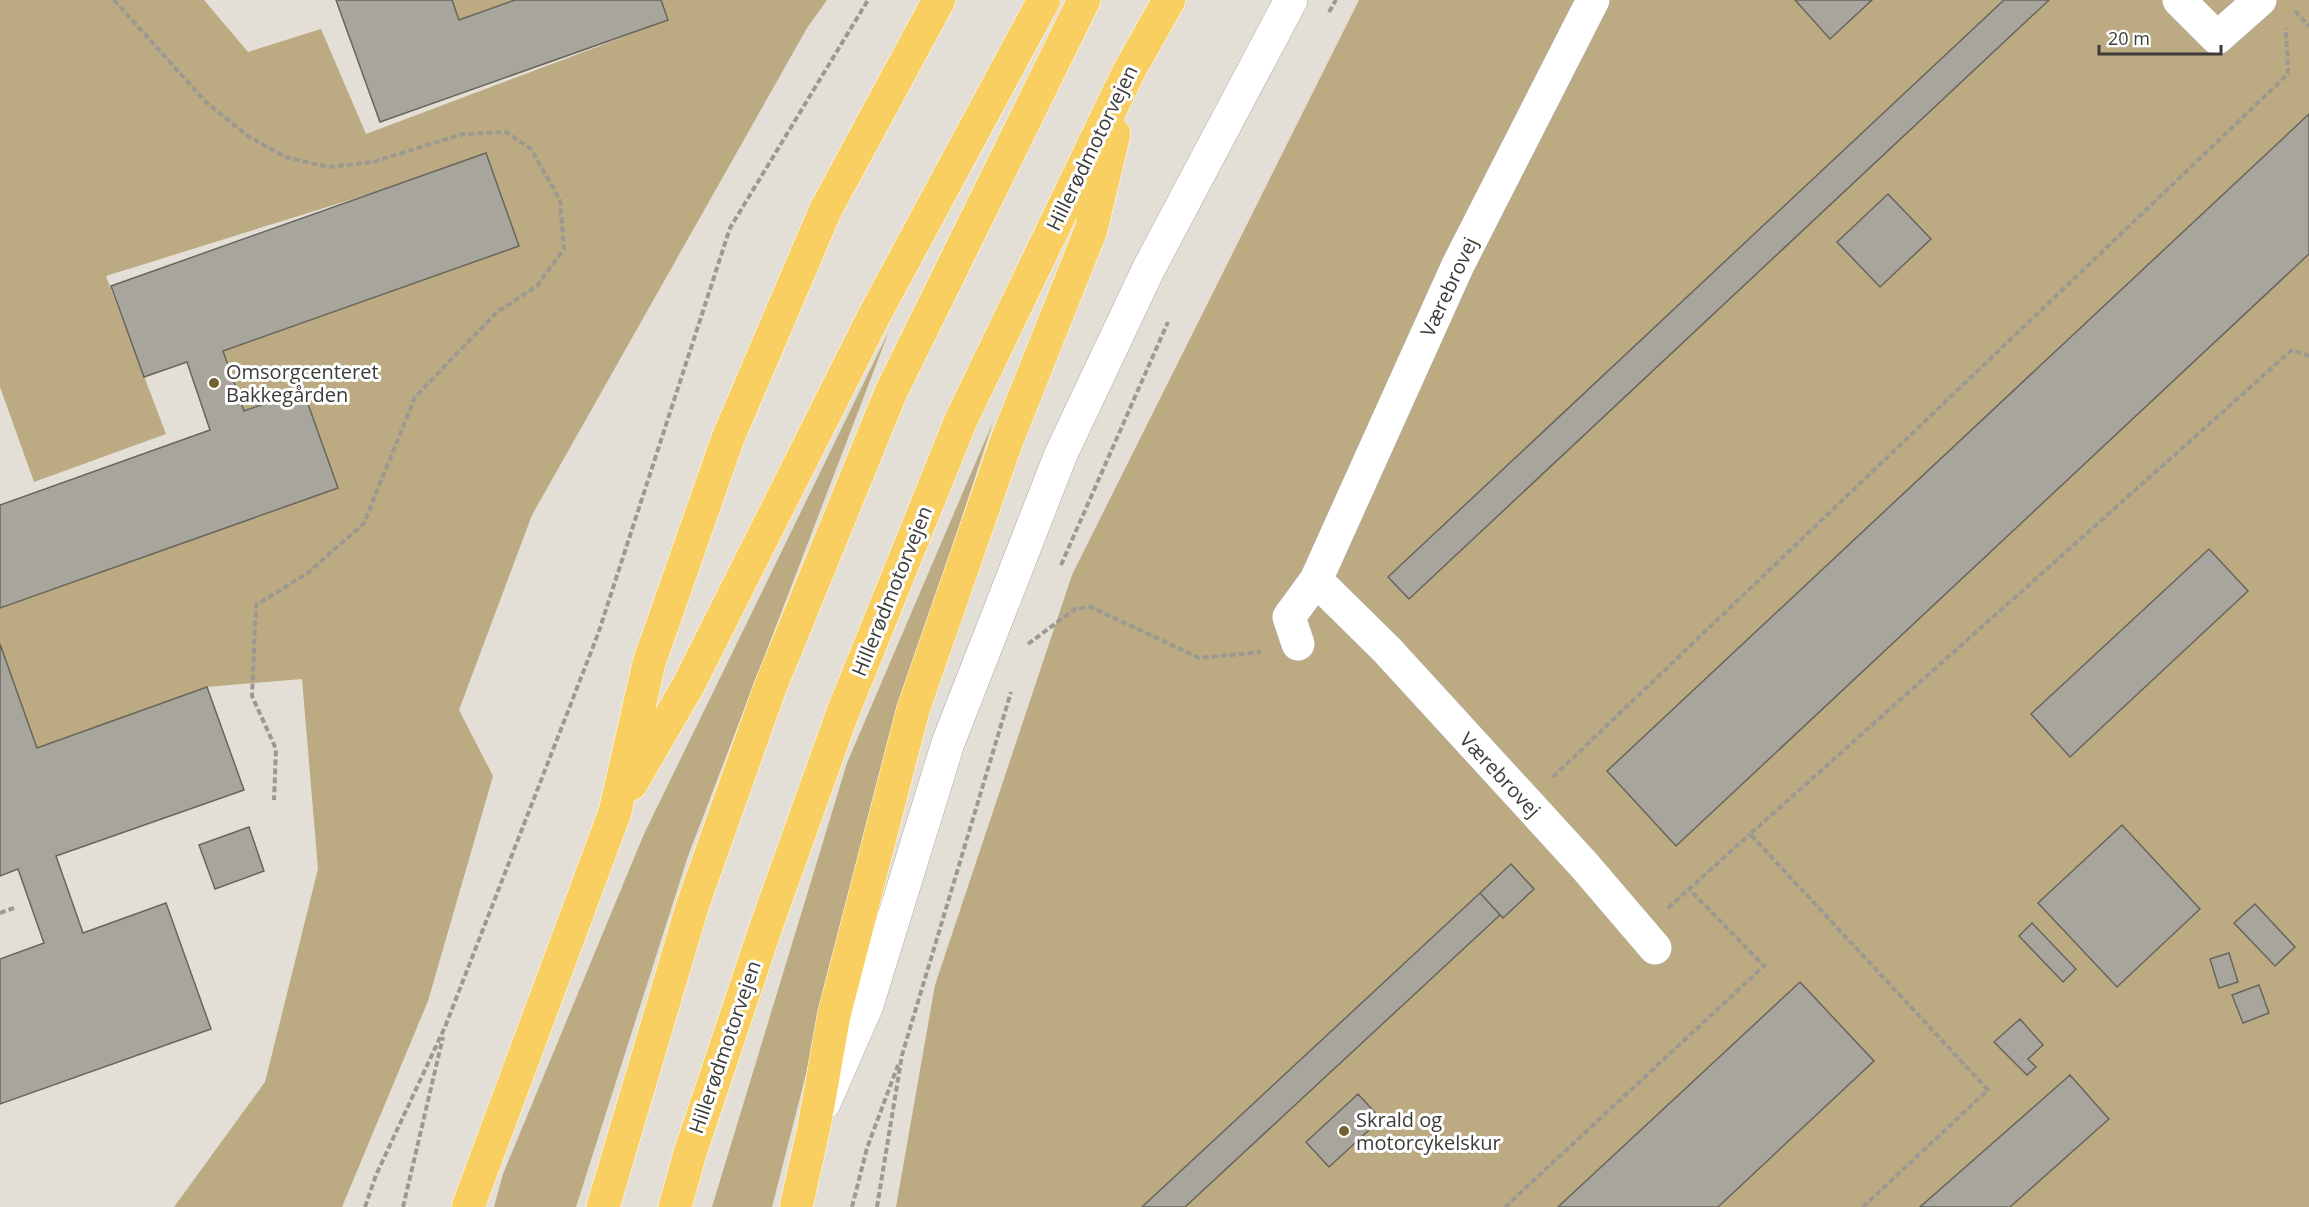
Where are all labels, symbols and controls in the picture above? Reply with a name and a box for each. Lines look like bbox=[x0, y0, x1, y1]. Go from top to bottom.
scale bar bbox=[2099, 18, 2220, 56]
text: 20 m bbox=[2108, 26, 2150, 50]
street label: Hillerødmotorvejen bbox=[1040, 60, 1143, 235]
street label: Værebrovej bbox=[1414, 232, 1483, 341]
place label: Omsorgcenteret Bakkegården bbox=[226, 358, 379, 408]
marker: Omsorgcenteret Bakkegården bbox=[207, 376, 221, 390]
street label: Hillerødmotorvejen bbox=[845, 502, 938, 680]
street label: Værebrovej bbox=[1454, 726, 1547, 823]
street label: Hillerødmotorvejen bbox=[682, 957, 767, 1137]
place label: Skrald og motorcykelskur bbox=[1356, 1106, 1501, 1156]
marker: Skrald og motorcykelskur bbox=[1337, 1124, 1351, 1138]

